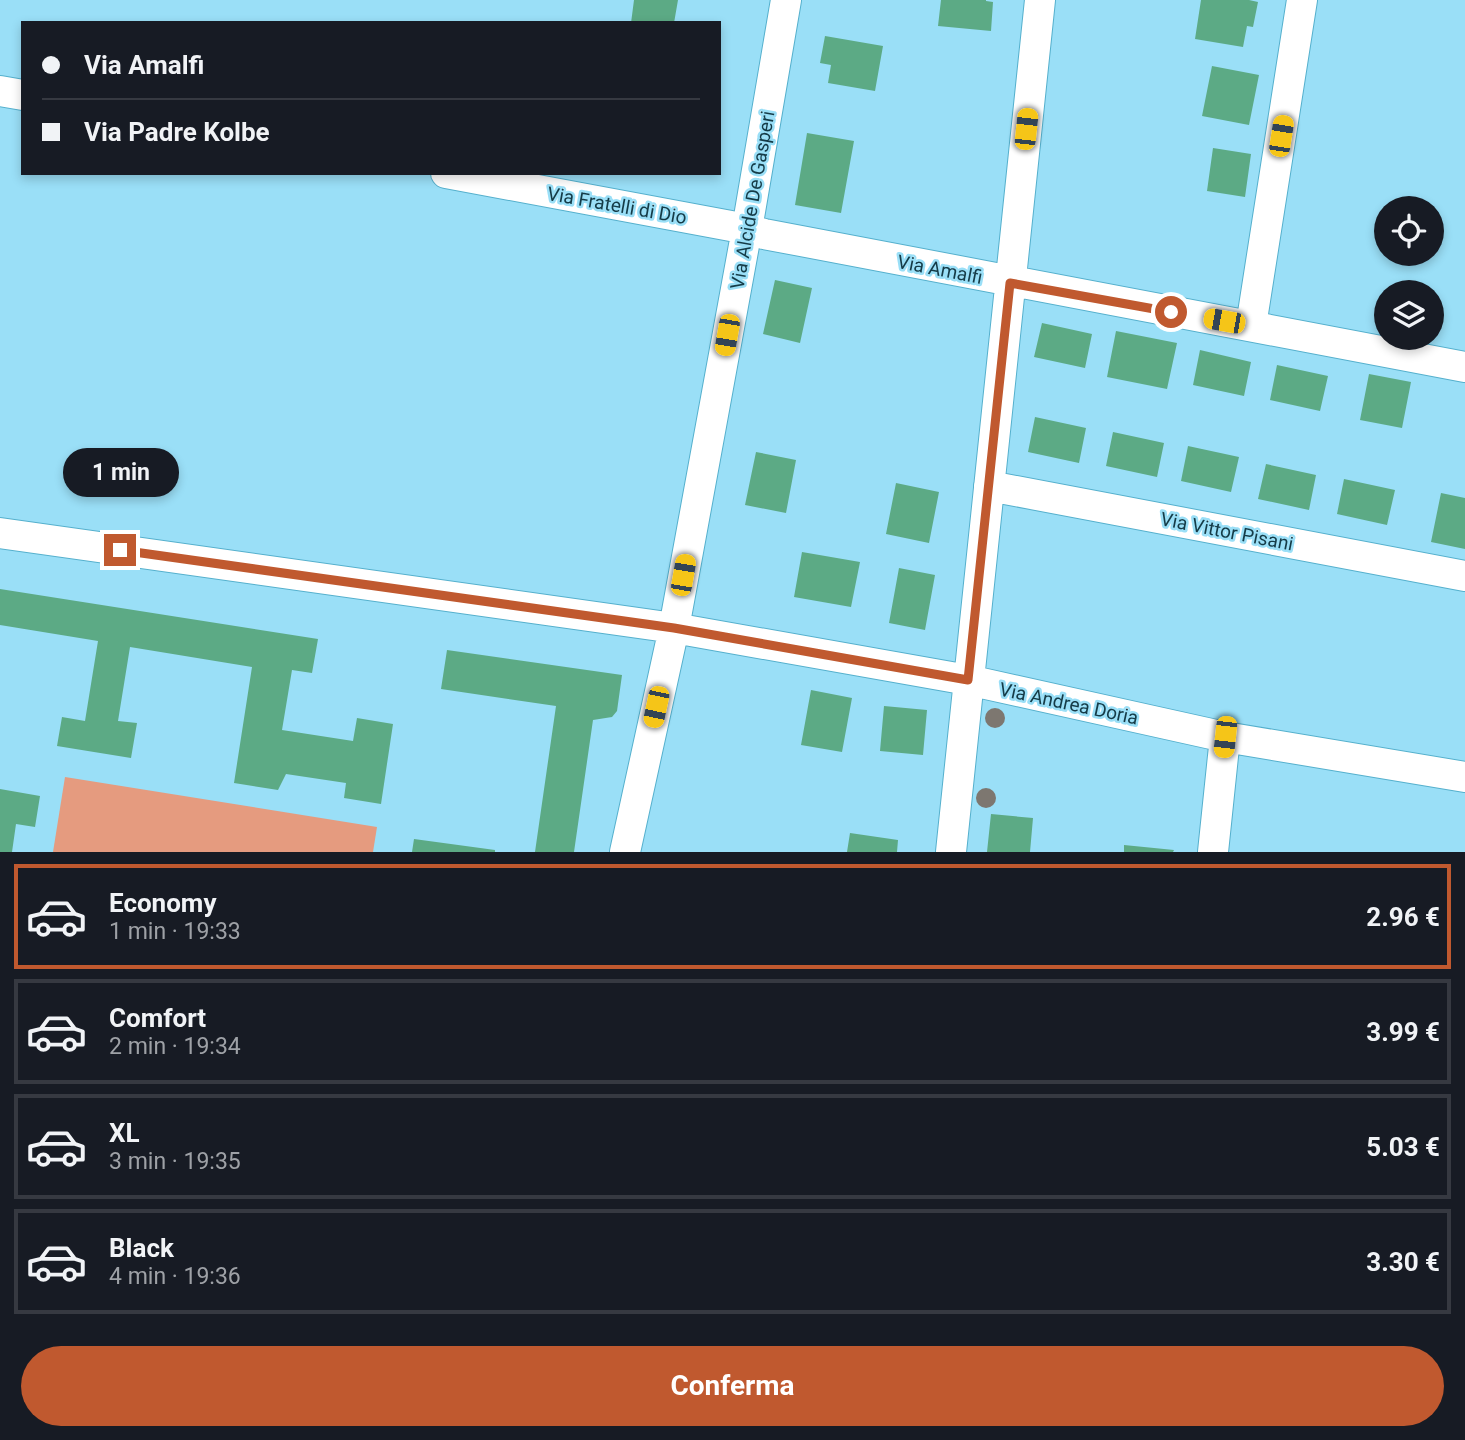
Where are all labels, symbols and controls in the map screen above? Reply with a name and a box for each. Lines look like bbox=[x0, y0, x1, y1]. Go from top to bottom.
text: Via Amalfi bbox=[84, 50, 204, 80]
car bbox=[1014, 107, 1039, 151]
street label: Via Alcide De Gasperi bbox=[725, 109, 780, 291]
car bbox=[1268, 114, 1295, 158]
text: Via Padre Kolbe bbox=[84, 117, 270, 147]
street label: Via Fratelli di Dio bbox=[545, 182, 688, 229]
map controls bbox=[1374, 196, 1444, 350]
button: locate bbox=[1374, 196, 1444, 266]
street label: Via Amalfi bbox=[895, 250, 984, 289]
button: layers bbox=[1374, 280, 1444, 350]
route start bbox=[1155, 296, 1187, 328]
car bbox=[1202, 307, 1247, 335]
car bbox=[714, 312, 741, 358]
callout: 1 min bbox=[62, 448, 178, 498]
text: 1 min bbox=[92, 459, 150, 486]
street label: Via Vittor Pisani bbox=[1159, 507, 1295, 556]
route end bbox=[104, 534, 136, 566]
car bbox=[670, 552, 697, 598]
street label: Via Andrea Doria bbox=[997, 678, 1140, 729]
car bbox=[642, 684, 671, 730]
car bbox=[1213, 715, 1238, 759]
icon: car bbox=[25, 885, 88, 948]
text: Economy bbox=[109, 888, 216, 918]
text: 2.96 € bbox=[1366, 902, 1440, 932]
text: 1 min · 19:33 bbox=[109, 918, 241, 945]
icon: car bbox=[25, 1000, 88, 1063]
text: Comfort bbox=[109, 1003, 206, 1033]
text: 3.99 € bbox=[1366, 1017, 1440, 1047]
text: 2 min · 19:34 bbox=[109, 1033, 241, 1060]
icon: car bbox=[25, 1115, 88, 1178]
text: XL bbox=[109, 1118, 140, 1148]
text: 5.03 € bbox=[1366, 1132, 1440, 1162]
text: 3 min · 19:35 bbox=[109, 1148, 241, 1175]
icon: car bbox=[25, 1230, 88, 1293]
text: Black bbox=[109, 1233, 174, 1263]
text: 3.30 € bbox=[1366, 1247, 1440, 1277]
text: 4 min · 19:36 bbox=[109, 1263, 241, 1290]
button: Conferma bbox=[21, 1346, 1444, 1426]

